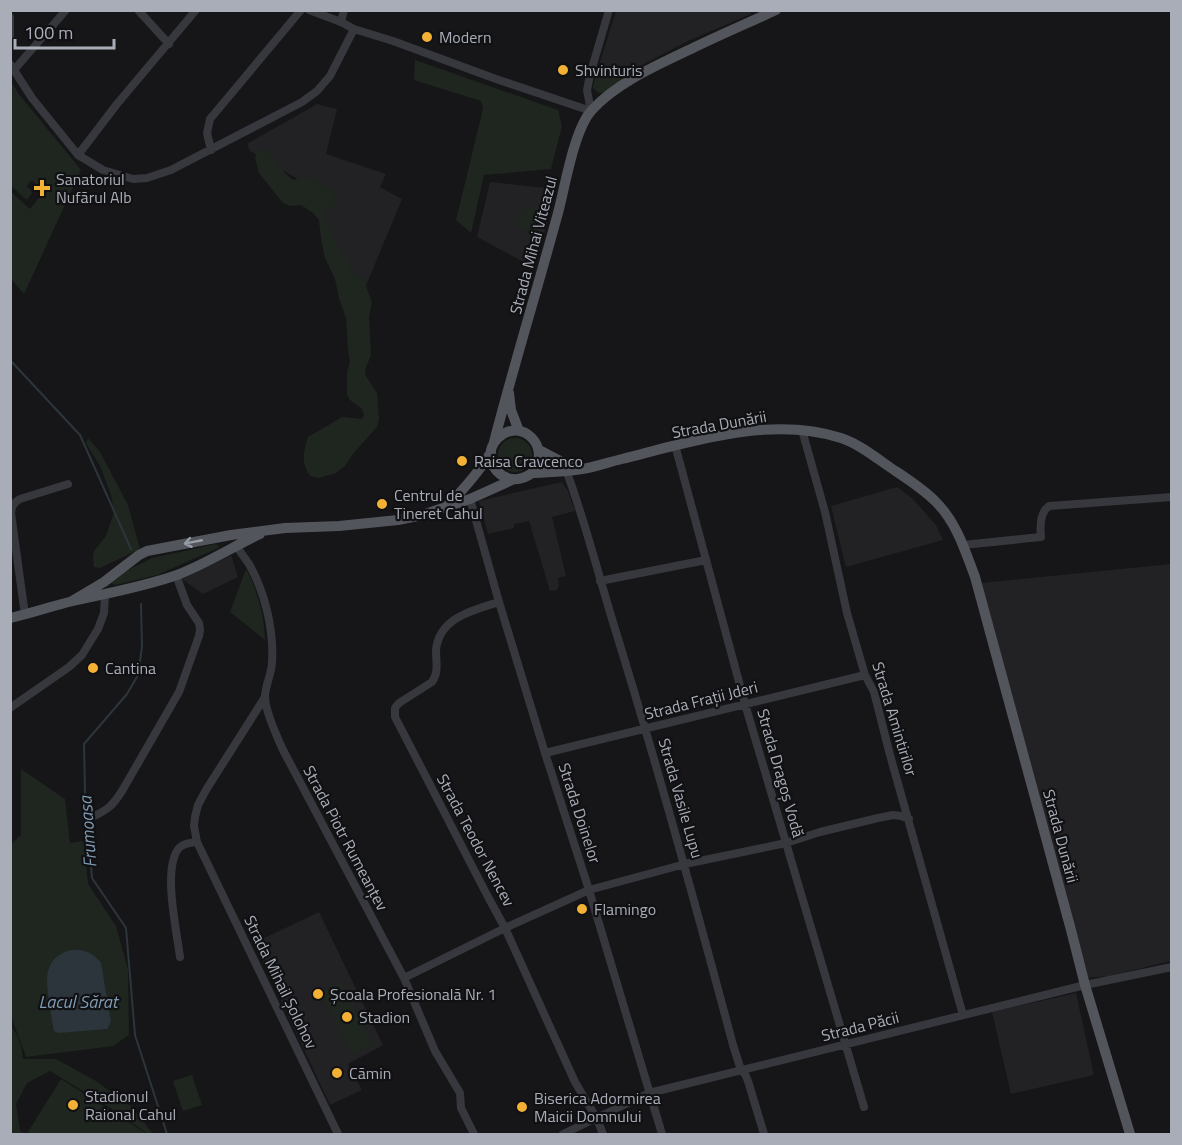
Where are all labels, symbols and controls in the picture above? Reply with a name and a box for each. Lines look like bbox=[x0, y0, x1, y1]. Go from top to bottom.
scale bar bbox=[15, 12, 114, 50]
text: 100 m bbox=[24, 19, 73, 46]
place label: Modern bbox=[439, 25, 491, 49]
marker: Modern bbox=[420, 30, 434, 44]
place label: Shvinturis bbox=[575, 58, 643, 82]
marker: Shvinturis bbox=[556, 63, 570, 77]
place label: Sanatoriul Nufărul Alb bbox=[56, 167, 132, 209]
street label: Strada Mihai Viteazul bbox=[503, 173, 563, 317]
marker: Sanatoriul Nufărul Alb bbox=[33, 179, 51, 197]
street label: Strada Dunării bbox=[670, 404, 768, 444]
place label: Raisa Cravcenco bbox=[474, 449, 583, 473]
marker: Raisa Cravcenco bbox=[455, 454, 469, 468]
place label: Centrul de Tineret Cahul bbox=[394, 483, 483, 525]
marker: Centrul de Tineret Cahul bbox=[375, 497, 389, 511]
one-way arrow bbox=[184, 537, 204, 548]
place label: Cantina bbox=[105, 656, 156, 680]
street label: Strada Amintirilor bbox=[866, 659, 924, 780]
marker: Cantina bbox=[86, 661, 100, 675]
street label: Strada Frații Jderi bbox=[642, 674, 760, 726]
street label: Strada Dragoș Vodă bbox=[751, 706, 811, 840]
street label: Strada Vasile Lupu bbox=[652, 735, 710, 861]
street label: Strada Doinelor bbox=[552, 760, 608, 867]
street label: Strada Piotr Rumeanțev bbox=[298, 761, 395, 915]
street label: Strada Teodor Nencev bbox=[431, 769, 521, 911]
street label: Strada Dunării bbox=[1037, 787, 1085, 885]
water label: Frumoasa bbox=[71, 794, 103, 869]
place label: Flamingo bbox=[594, 897, 656, 921]
marker: Flamingo bbox=[575, 902, 589, 916]
street label: Strada Mihail Șolohov bbox=[238, 911, 324, 1053]
place label: Școala Profesională Nr. 1 bbox=[330, 982, 496, 1006]
marker: Școala Profesională Nr. 1 bbox=[311, 987, 325, 1001]
water label: Lacul Sărat bbox=[39, 988, 120, 1015]
place label: Stadion bbox=[359, 1005, 410, 1029]
street label: Strada Păcii bbox=[819, 1005, 901, 1047]
marker: Stadion bbox=[340, 1010, 354, 1024]
place label: Cămin bbox=[349, 1061, 391, 1085]
marker: Cămin bbox=[330, 1066, 344, 1080]
place label: Stadionul Raional Cahul bbox=[85, 1084, 176, 1126]
place label: Biserica Adormirea Maicii Domnului bbox=[534, 1086, 661, 1128]
marker: Stadionul Raional Cahul bbox=[66, 1098, 80, 1112]
marker: Biserica Adormirea Maicii Domnului bbox=[515, 1100, 529, 1114]

